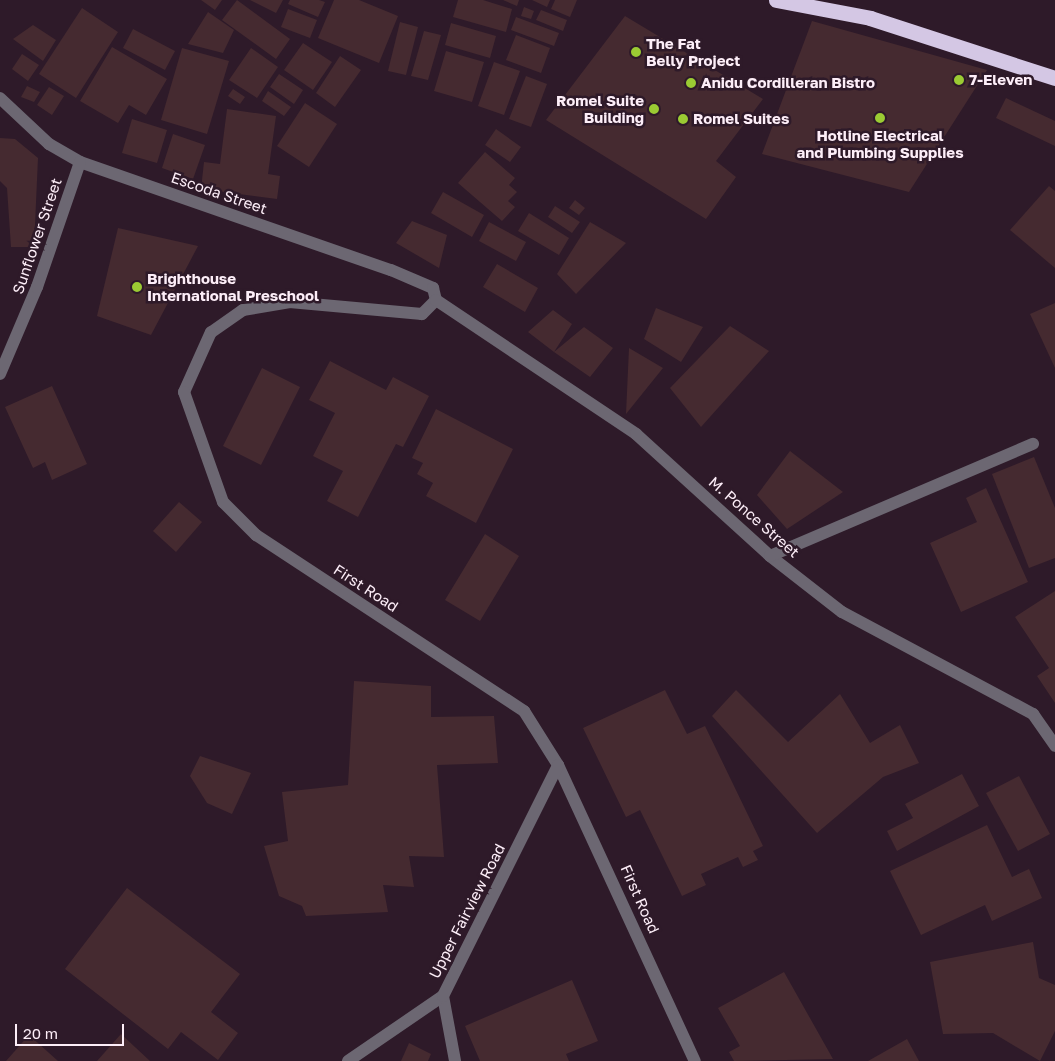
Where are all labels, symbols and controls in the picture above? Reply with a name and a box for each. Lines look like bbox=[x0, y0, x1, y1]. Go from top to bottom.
place label: The Fat Belly Project bbox=[646, 34, 740, 69]
marker: The Fat Belly Project bbox=[630, 46, 642, 58]
place label: 7-Eleven bbox=[969, 71, 1032, 89]
place label: Anidu Cordilleran Bistro bbox=[701, 74, 875, 92]
marker: 7-Eleven bbox=[953, 74, 965, 86]
marker: Anidu Cordilleran Bistro bbox=[685, 77, 697, 89]
place label: Romel Suite Building bbox=[556, 91, 644, 126]
marker: Romel Suite Building bbox=[648, 103, 660, 115]
place label: Romel Suites bbox=[693, 110, 789, 128]
marker: Hotline Electrical and Plumbing Supplies bbox=[874, 112, 886, 124]
marker: Romel Suites bbox=[677, 113, 689, 125]
place label: Hotline Electrical and Plumbing Supplies bbox=[796, 126, 964, 161]
street label: Escoda Street bbox=[169, 168, 269, 218]
street label: Sunflower Street bbox=[9, 176, 65, 296]
place label: Brighthouse International Preschool bbox=[147, 269, 319, 304]
marker: Brighthouse International Preschool bbox=[131, 281, 143, 293]
street label: M. Ponce Street bbox=[705, 473, 803, 561]
street label: First Road bbox=[330, 561, 402, 615]
street label: Upper Fairview Road bbox=[425, 841, 509, 981]
street label: First Road bbox=[617, 862, 663, 936]
scale bar bbox=[18, 1014, 126, 1046]
text: 20 m bbox=[23, 1024, 58, 1042]

